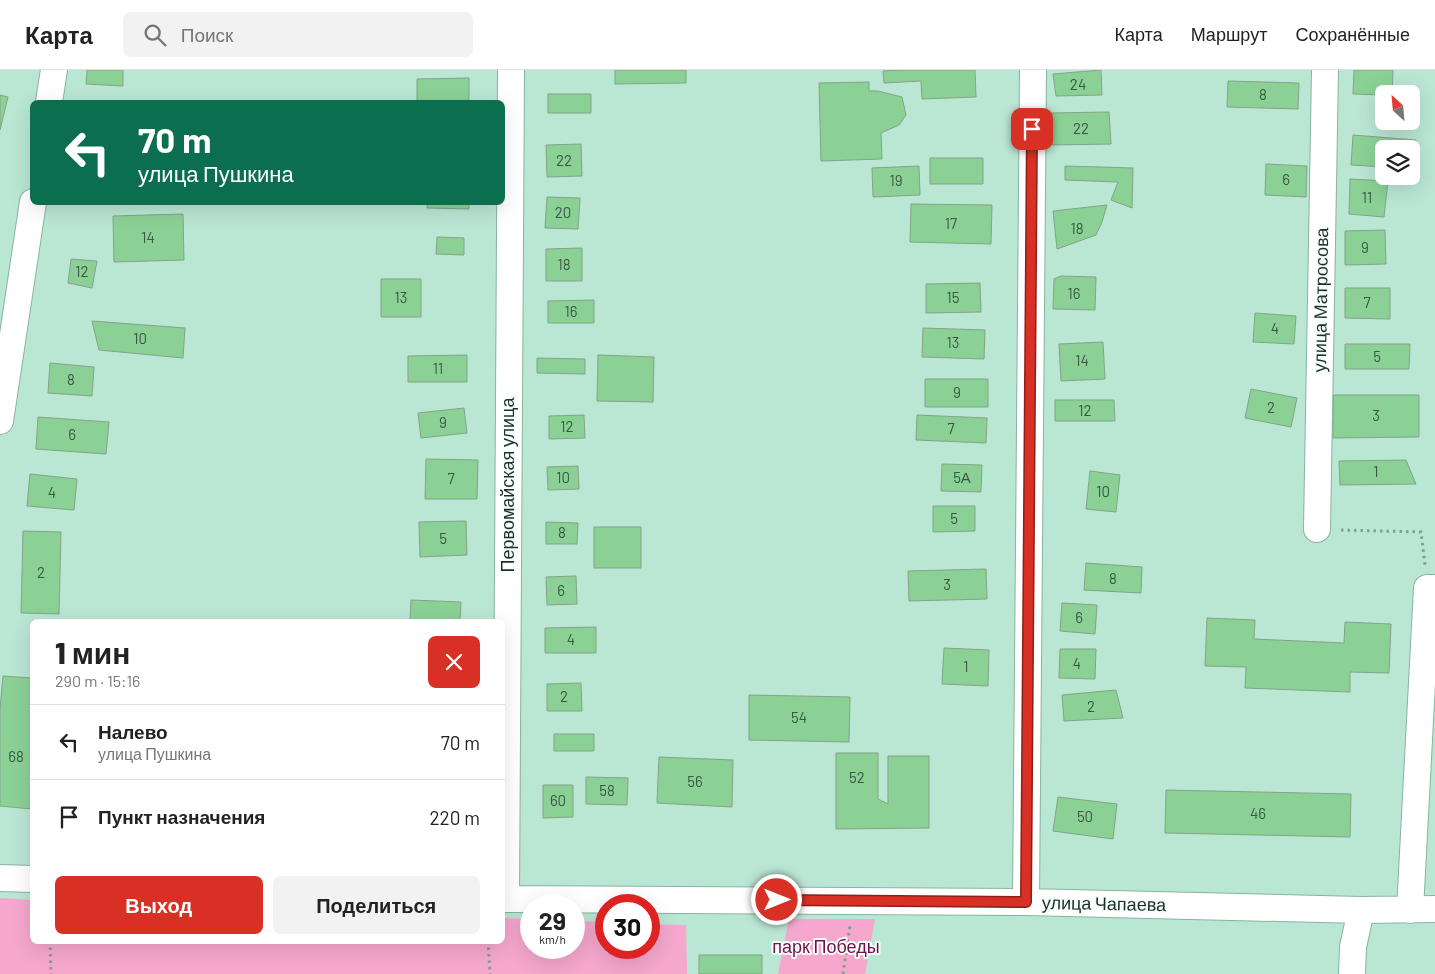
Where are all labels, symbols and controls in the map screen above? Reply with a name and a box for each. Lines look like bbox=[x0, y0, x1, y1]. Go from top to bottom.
search box bbox=[123, 12, 473, 57]
text: Карта bbox=[25, 20, 93, 49]
icon: search bbox=[141, 21, 169, 49]
text: Поиск bbox=[181, 23, 233, 46]
text: Карта bbox=[1115, 23, 1163, 45]
text: Маршрут bbox=[1191, 23, 1267, 45]
text: Сохранённые bbox=[1295, 23, 1410, 45]
house number: 24 bbox=[1070, 75, 1086, 93]
house number: 8 bbox=[1259, 85, 1267, 103]
north arrow bbox=[1375, 85, 1420, 130]
map controls bbox=[1375, 85, 1420, 185]
pin bbox=[1011, 108, 1053, 150]
icon: arrive bbox=[1018, 115, 1046, 143]
text: 70 m bbox=[138, 118, 212, 160]
house number: 22 bbox=[1073, 119, 1089, 137]
icon: left bbox=[55, 120, 120, 185]
button: layers bbox=[1375, 140, 1420, 185]
house number: 22 bbox=[556, 151, 572, 169]
text: улица Пушкина bbox=[138, 160, 294, 186]
house number: 6 bbox=[1282, 170, 1290, 188]
house number: 19 bbox=[889, 171, 903, 189]
house number: 11 bbox=[1362, 188, 1372, 206]
house number: 20 bbox=[555, 203, 571, 221]
house number: 17 bbox=[945, 214, 957, 232]
house number: 18 bbox=[1070, 219, 1084, 237]
street label: улица Матросова bbox=[1308, 226, 1332, 373]
house number: 14 bbox=[141, 228, 155, 246]
house number: 9 bbox=[1361, 238, 1369, 256]
house number: 18 bbox=[557, 255, 571, 273]
house number: 12 bbox=[75, 262, 89, 280]
house number: 16 bbox=[1068, 284, 1080, 302]
house number: 13 bbox=[395, 288, 407, 306]
house number: 15 bbox=[947, 288, 959, 306]
house number: 7 bbox=[1363, 293, 1371, 311]
house number: 16 bbox=[565, 302, 577, 320]
house number: 4 bbox=[1271, 319, 1279, 337]
house number: 10 bbox=[133, 329, 147, 347]
house number: 13 bbox=[947, 333, 959, 351]
house number: 5 bbox=[1373, 347, 1381, 365]
house number: 14 bbox=[1075, 351, 1089, 369]
house number: 11 bbox=[433, 359, 443, 377]
house number: 8 bbox=[67, 370, 75, 388]
house number: 9 bbox=[953, 383, 961, 401]
street label: Первомайская улица bbox=[496, 397, 518, 572]
house number: 2 bbox=[1267, 398, 1275, 416]
house number: 12 bbox=[1078, 401, 1092, 419]
house number: 3 bbox=[1372, 406, 1380, 424]
house number: 9 bbox=[439, 413, 447, 431]
house number: 12 bbox=[560, 417, 574, 435]
house number: 7 bbox=[947, 419, 955, 437]
house number: 6 bbox=[68, 425, 76, 443]
house number: 1 bbox=[1373, 462, 1379, 480]
house number: 10 bbox=[556, 468, 570, 486]
house number: 5А bbox=[953, 468, 971, 486]
house number: 7 bbox=[447, 469, 455, 487]
house number: 10 bbox=[1096, 482, 1110, 500]
house number: 4 bbox=[48, 483, 56, 501]
house number: 5 bbox=[950, 509, 958, 527]
house number: 8 bbox=[558, 523, 566, 541]
house number: 5 bbox=[439, 529, 447, 547]
house number: 2 bbox=[37, 563, 45, 581]
house number: 8 bbox=[1109, 569, 1117, 587]
house number: 3 bbox=[943, 575, 951, 593]
house number: 6 bbox=[557, 581, 565, 599]
house number: 6 bbox=[1075, 608, 1083, 626]
house number: 4 bbox=[567, 630, 575, 648]
text: 1 мин bbox=[55, 634, 130, 670]
button: close bbox=[428, 636, 480, 688]
house number: 4 bbox=[1073, 654, 1081, 672]
house number: 1 bbox=[963, 657, 969, 675]
text: 290 m · 15:16 bbox=[55, 671, 140, 690]
house number: 2 bbox=[560, 687, 568, 705]
house number: 2 bbox=[1087, 697, 1095, 715]
house number: 54 bbox=[791, 708, 807, 726]
text: Налево bbox=[98, 720, 168, 743]
icon: left bbox=[55, 728, 83, 756]
text: 70 m bbox=[441, 731, 480, 754]
text: улица Пушкина bbox=[98, 744, 211, 763]
house number: 68 bbox=[8, 747, 24, 765]
house number: 52 bbox=[849, 768, 865, 786]
house number: 56 bbox=[687, 772, 703, 790]
house number: 58 bbox=[599, 781, 615, 799]
house number: 60 bbox=[550, 791, 566, 809]
icon: arrive bbox=[55, 803, 83, 831]
house number: 46 bbox=[1250, 804, 1266, 822]
text: Пункт назначения bbox=[98, 805, 265, 828]
text: 220 m bbox=[429, 806, 480, 829]
house number: 50 bbox=[1077, 807, 1093, 825]
position arrow bbox=[750, 873, 802, 925]
button: Выход bbox=[55, 876, 263, 934]
button: Поделиться bbox=[273, 876, 480, 934]
street label: улица Чапаева bbox=[1042, 891, 1167, 915]
speed limit sign: 30 bbox=[595, 894, 660, 959]
text: 29 bbox=[539, 905, 566, 935]
text: km/h bbox=[539, 932, 566, 946]
park label: парк Победы bbox=[772, 935, 880, 957]

